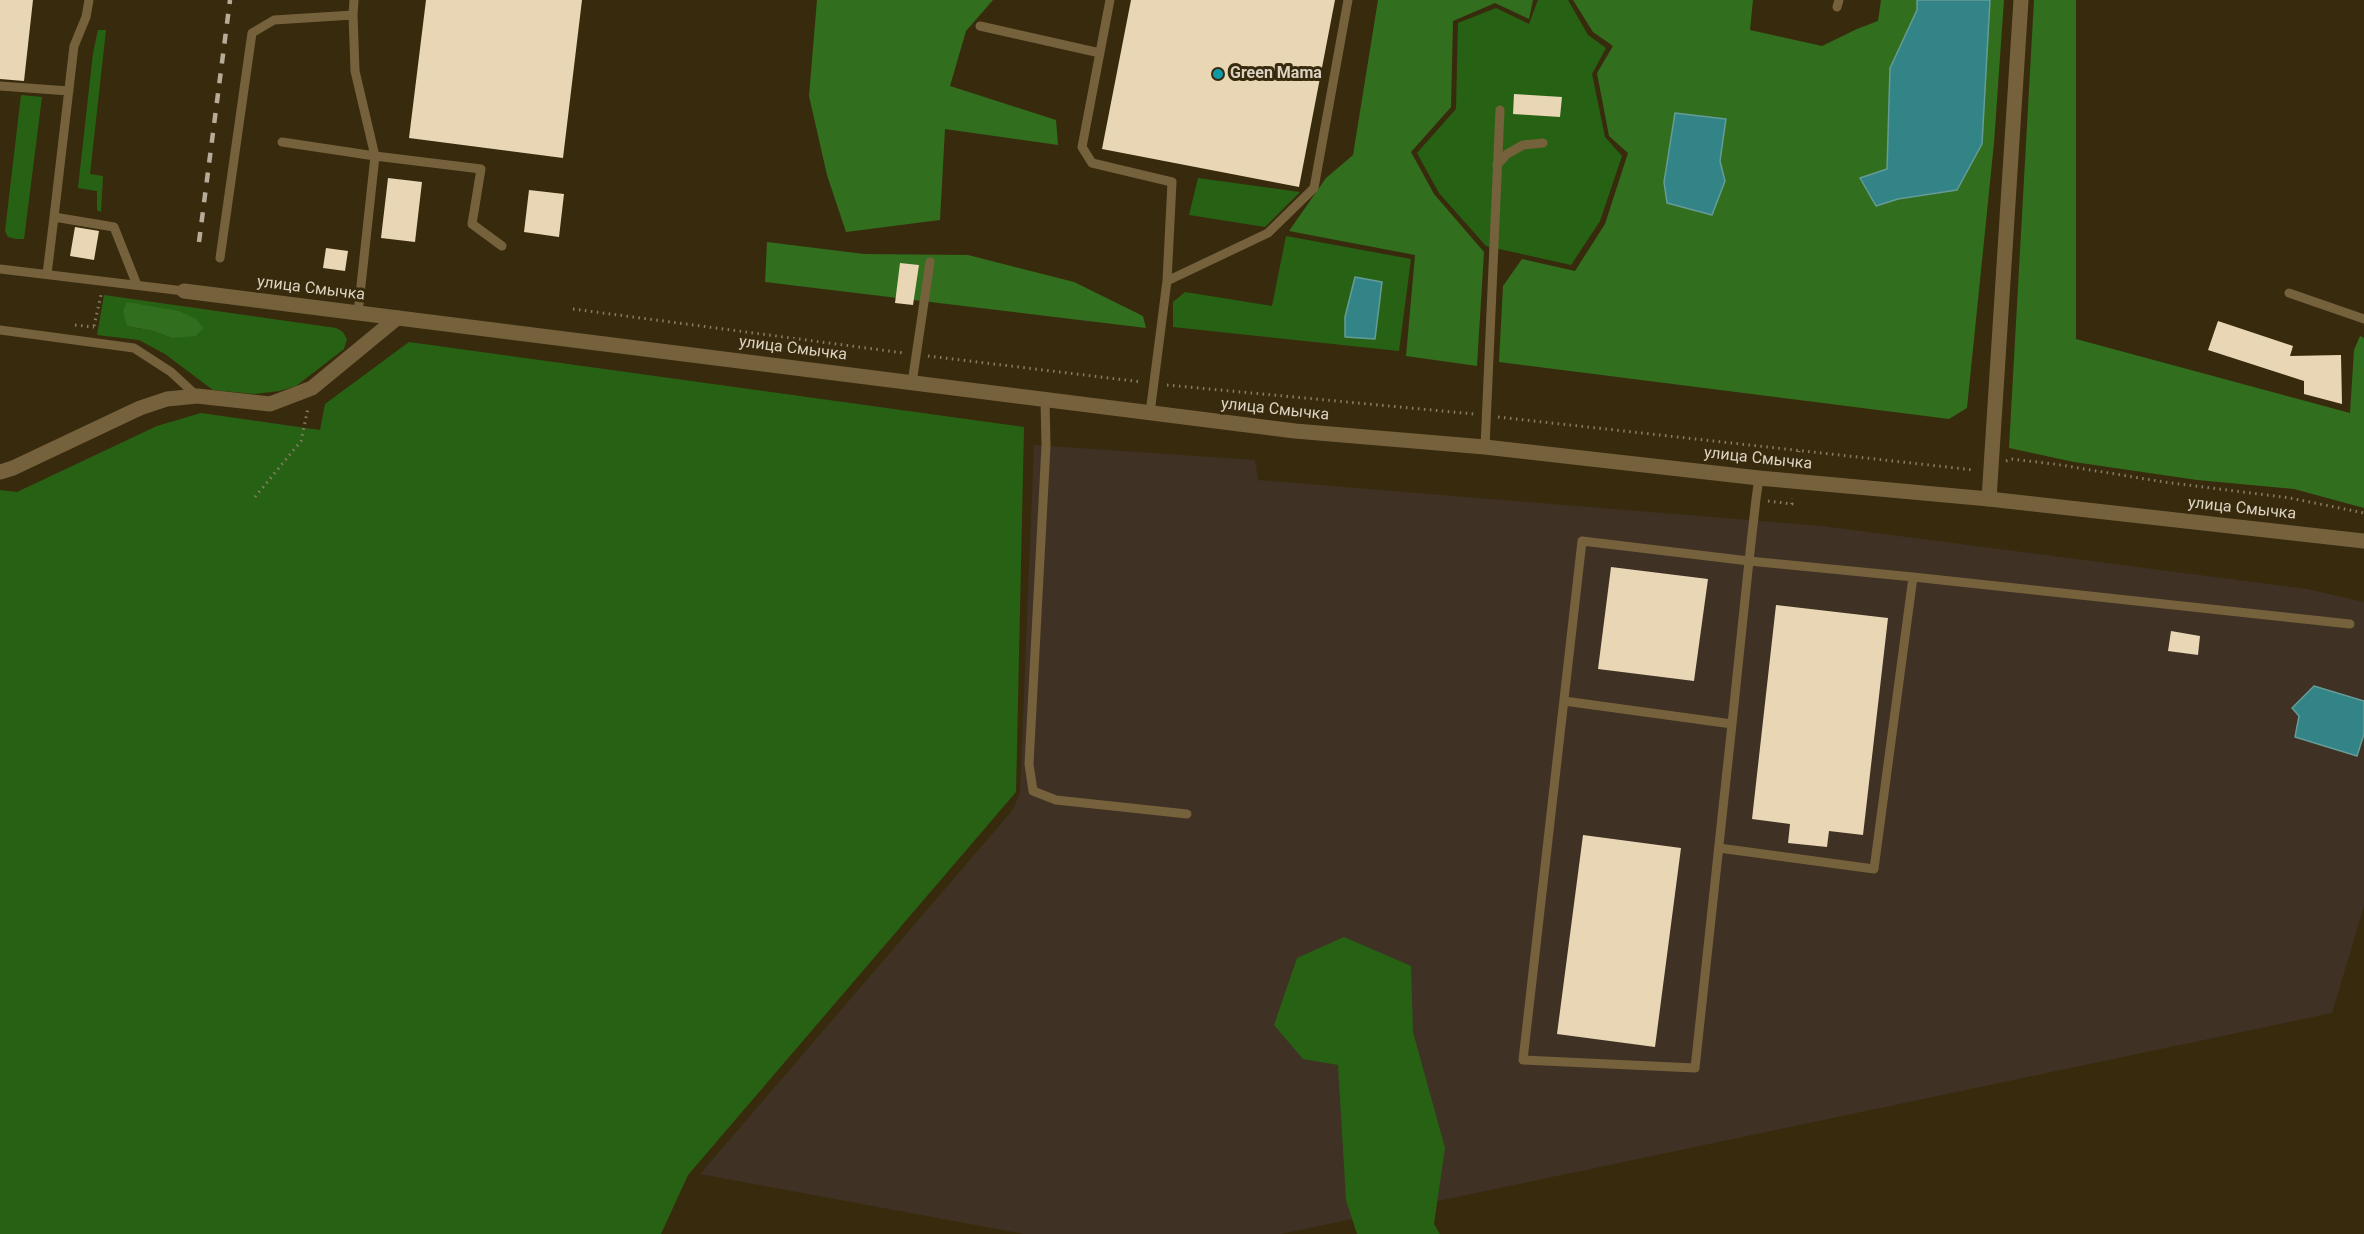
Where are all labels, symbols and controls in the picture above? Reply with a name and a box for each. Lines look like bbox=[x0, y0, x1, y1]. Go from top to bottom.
place label: Green Mama bbox=[1230, 64, 1322, 84]
marker: Green Mama bbox=[1211, 67, 1225, 81]
street label: улица Смычка bbox=[256, 273, 366, 305]
street label: улица Смычка bbox=[738, 333, 848, 365]
street label: улица Смычка bbox=[1220, 395, 1330, 425]
street label: улица Смычка bbox=[1703, 444, 1813, 474]
street label: улица Смычка bbox=[2187, 494, 2297, 524]

